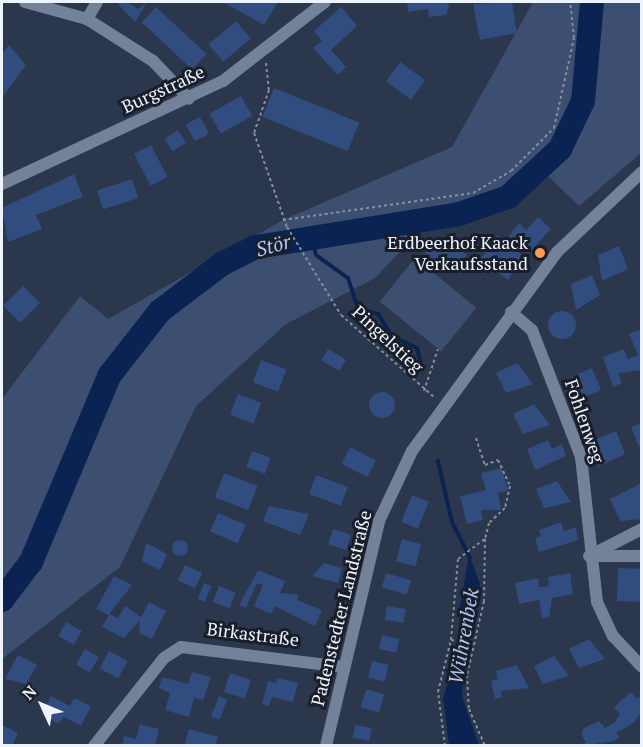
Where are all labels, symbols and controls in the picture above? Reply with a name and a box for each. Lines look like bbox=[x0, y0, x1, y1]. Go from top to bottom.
street label: Burgstraße bbox=[118, 60, 208, 118]
water label: Stör bbox=[253, 229, 293, 261]
place label: Erdbeerhof Kaack Verkaufsstand bbox=[387, 232, 528, 274]
marker: Erdbeerhof Kaack Verkaufsstand bbox=[533, 246, 547, 260]
street label: Pingelstieg bbox=[348, 301, 428, 377]
street label: Fohlenweg bbox=[561, 376, 609, 466]
street label: Padenstedter Landstraße bbox=[306, 508, 376, 708]
water label: Wührenbek bbox=[443, 586, 483, 686]
street label: Birkastraße bbox=[206, 618, 300, 650]
north arrow bbox=[12, 675, 72, 735]
text: N bbox=[17, 680, 41, 705]

